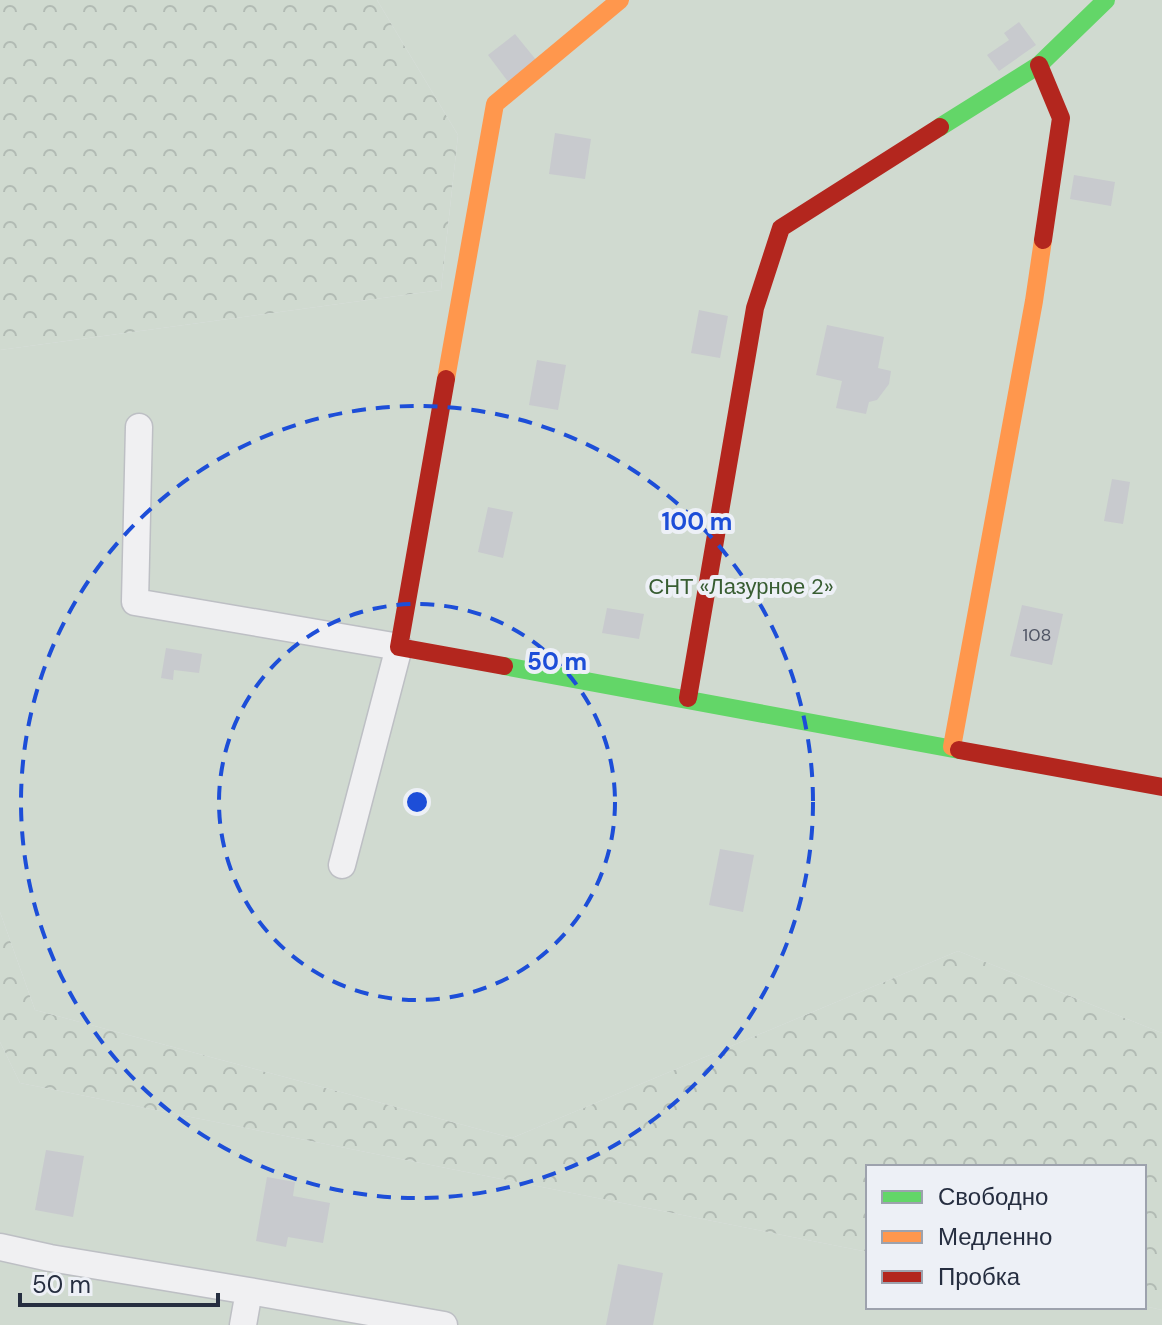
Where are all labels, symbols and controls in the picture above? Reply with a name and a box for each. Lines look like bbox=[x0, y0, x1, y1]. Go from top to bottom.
text: 100 m bbox=[662, 506, 732, 537]
park label: СНТ «Лазурное 2» bbox=[648, 572, 834, 601]
house number: 108 bbox=[1023, 623, 1051, 647]
text: 50 m bbox=[527, 646, 587, 677]
centre of rings bbox=[403, 788, 431, 816]
legend bbox=[866, 1165, 1146, 1309]
text: Свободно bbox=[938, 1181, 1048, 1212]
text: Медленно bbox=[938, 1221, 1052, 1252]
scale bar bbox=[20, 1257, 218, 1307]
text: Пробка bbox=[938, 1261, 1021, 1292]
text: 50 m bbox=[32, 1269, 91, 1300]

